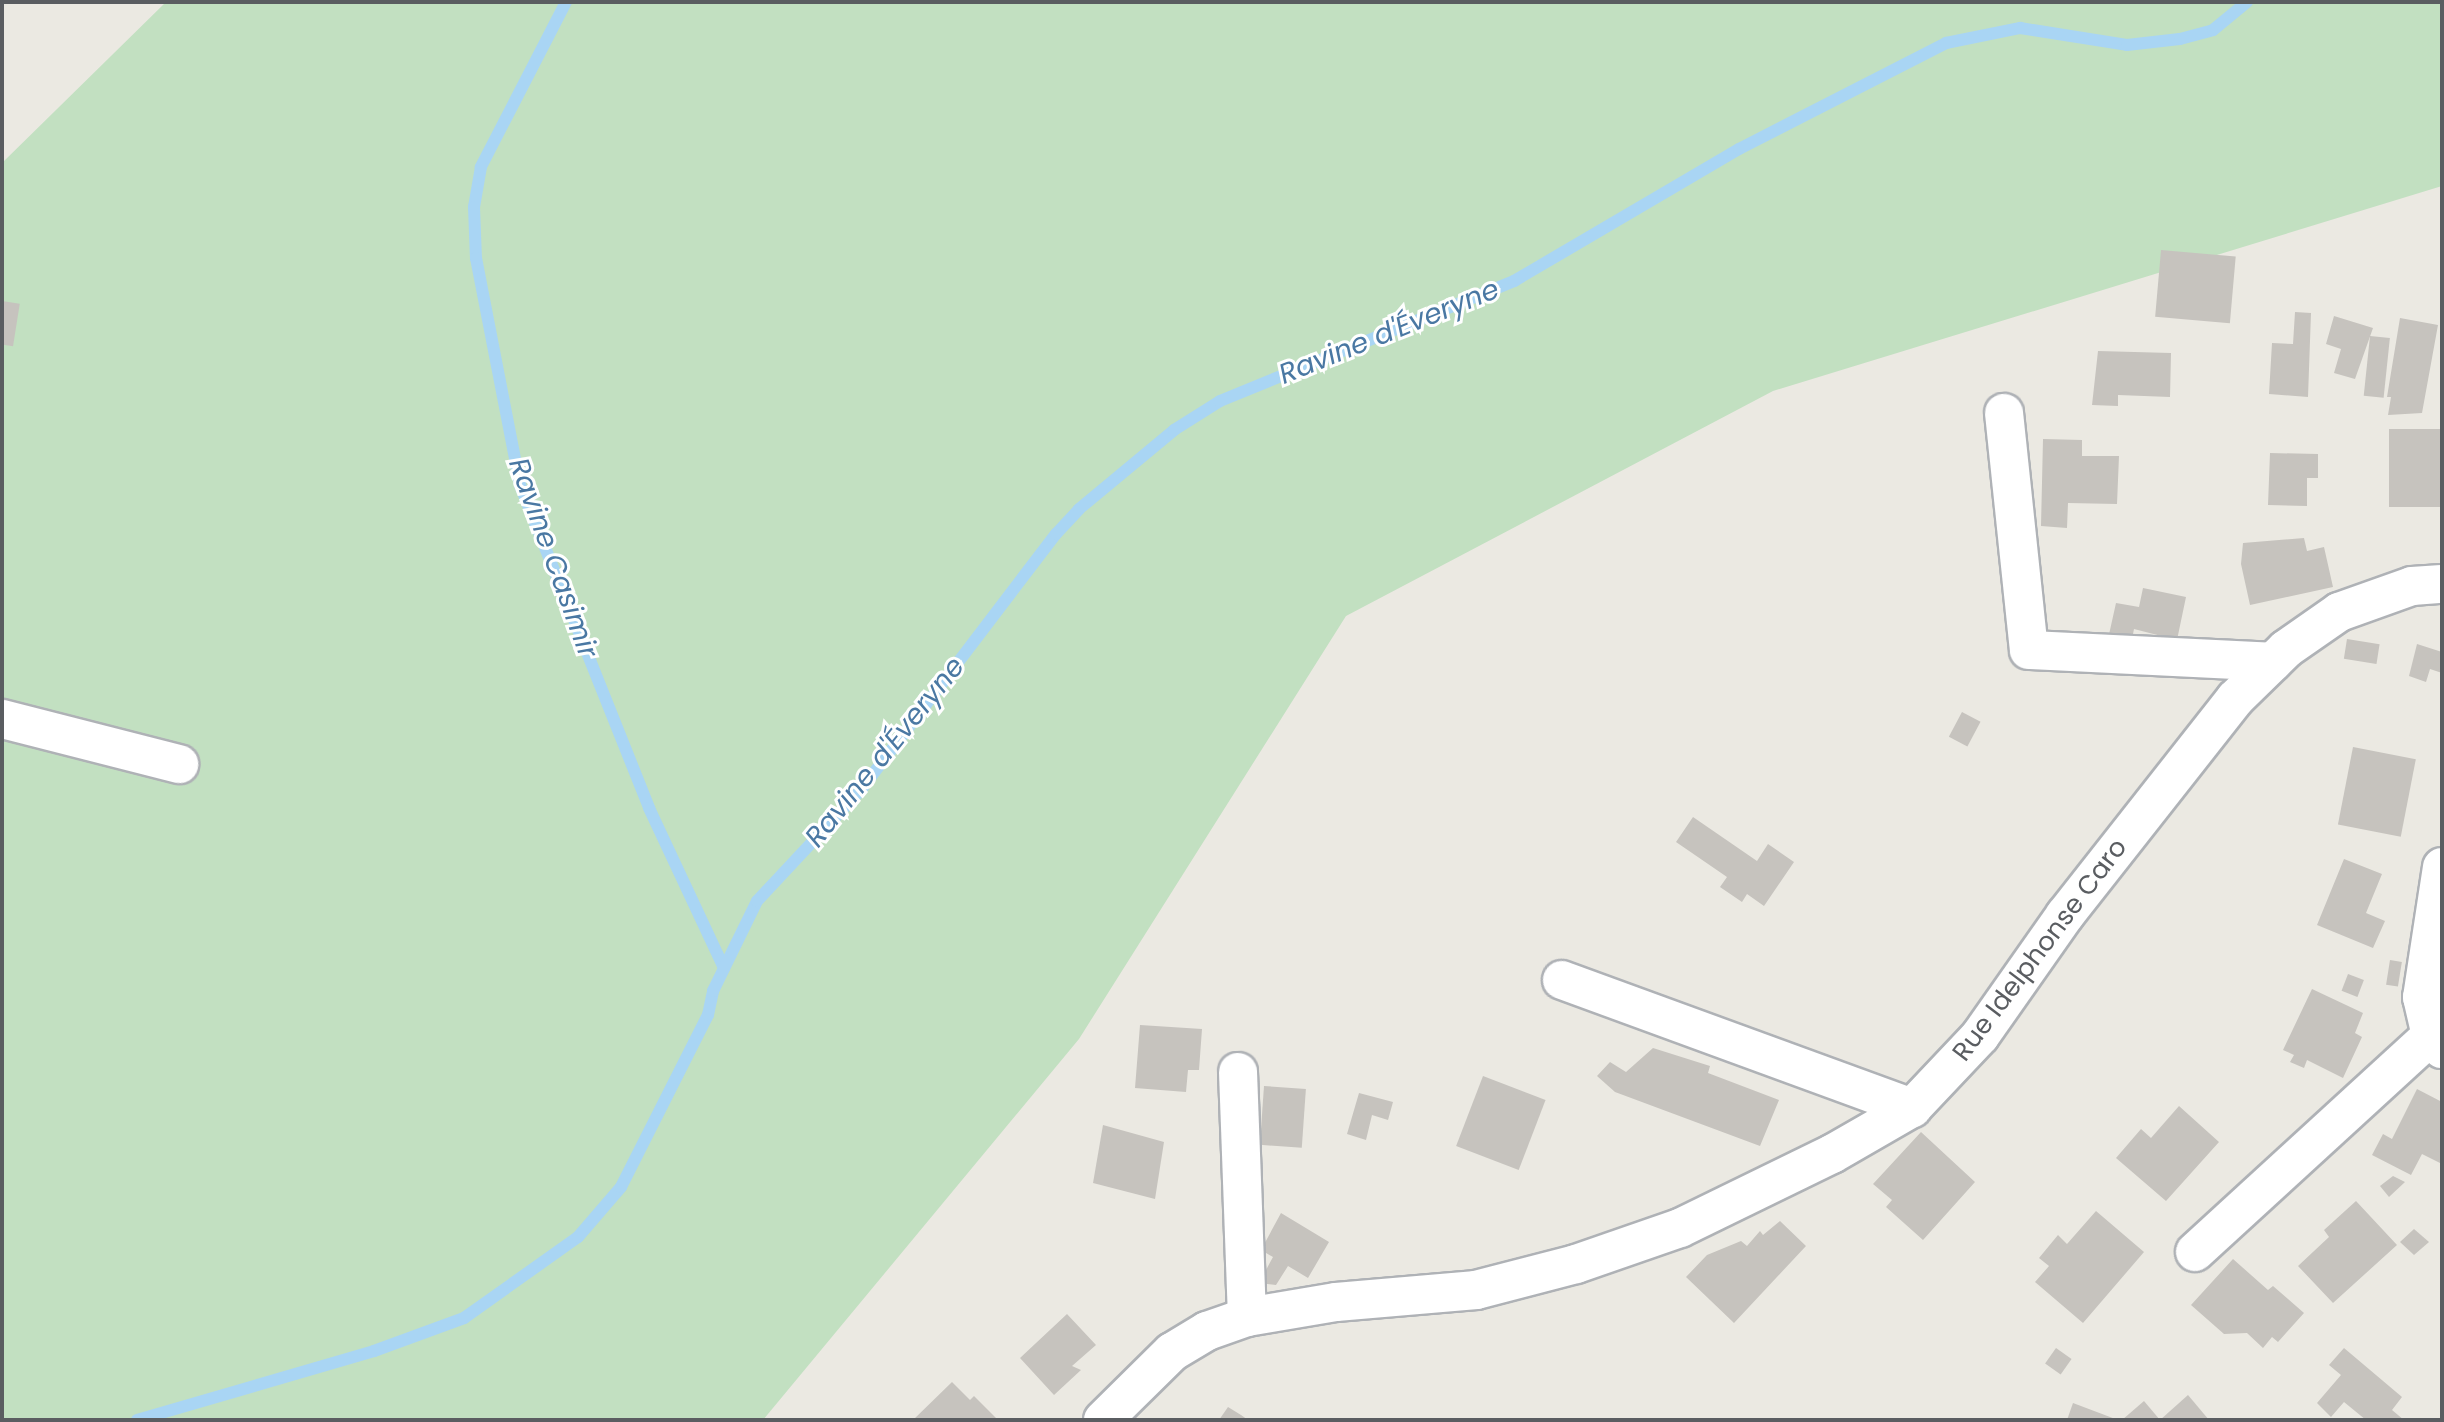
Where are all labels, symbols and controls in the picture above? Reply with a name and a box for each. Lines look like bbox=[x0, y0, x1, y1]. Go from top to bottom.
water label: Ravine d'Éveryne bbox=[1274, 273, 1504, 391]
water label: Ravine Casimir bbox=[501, 453, 605, 663]
water label: Ravine d'Éveryne bbox=[798, 650, 972, 854]
street label: Rue Idelphonse Caro bbox=[1946, 833, 2134, 1067]

